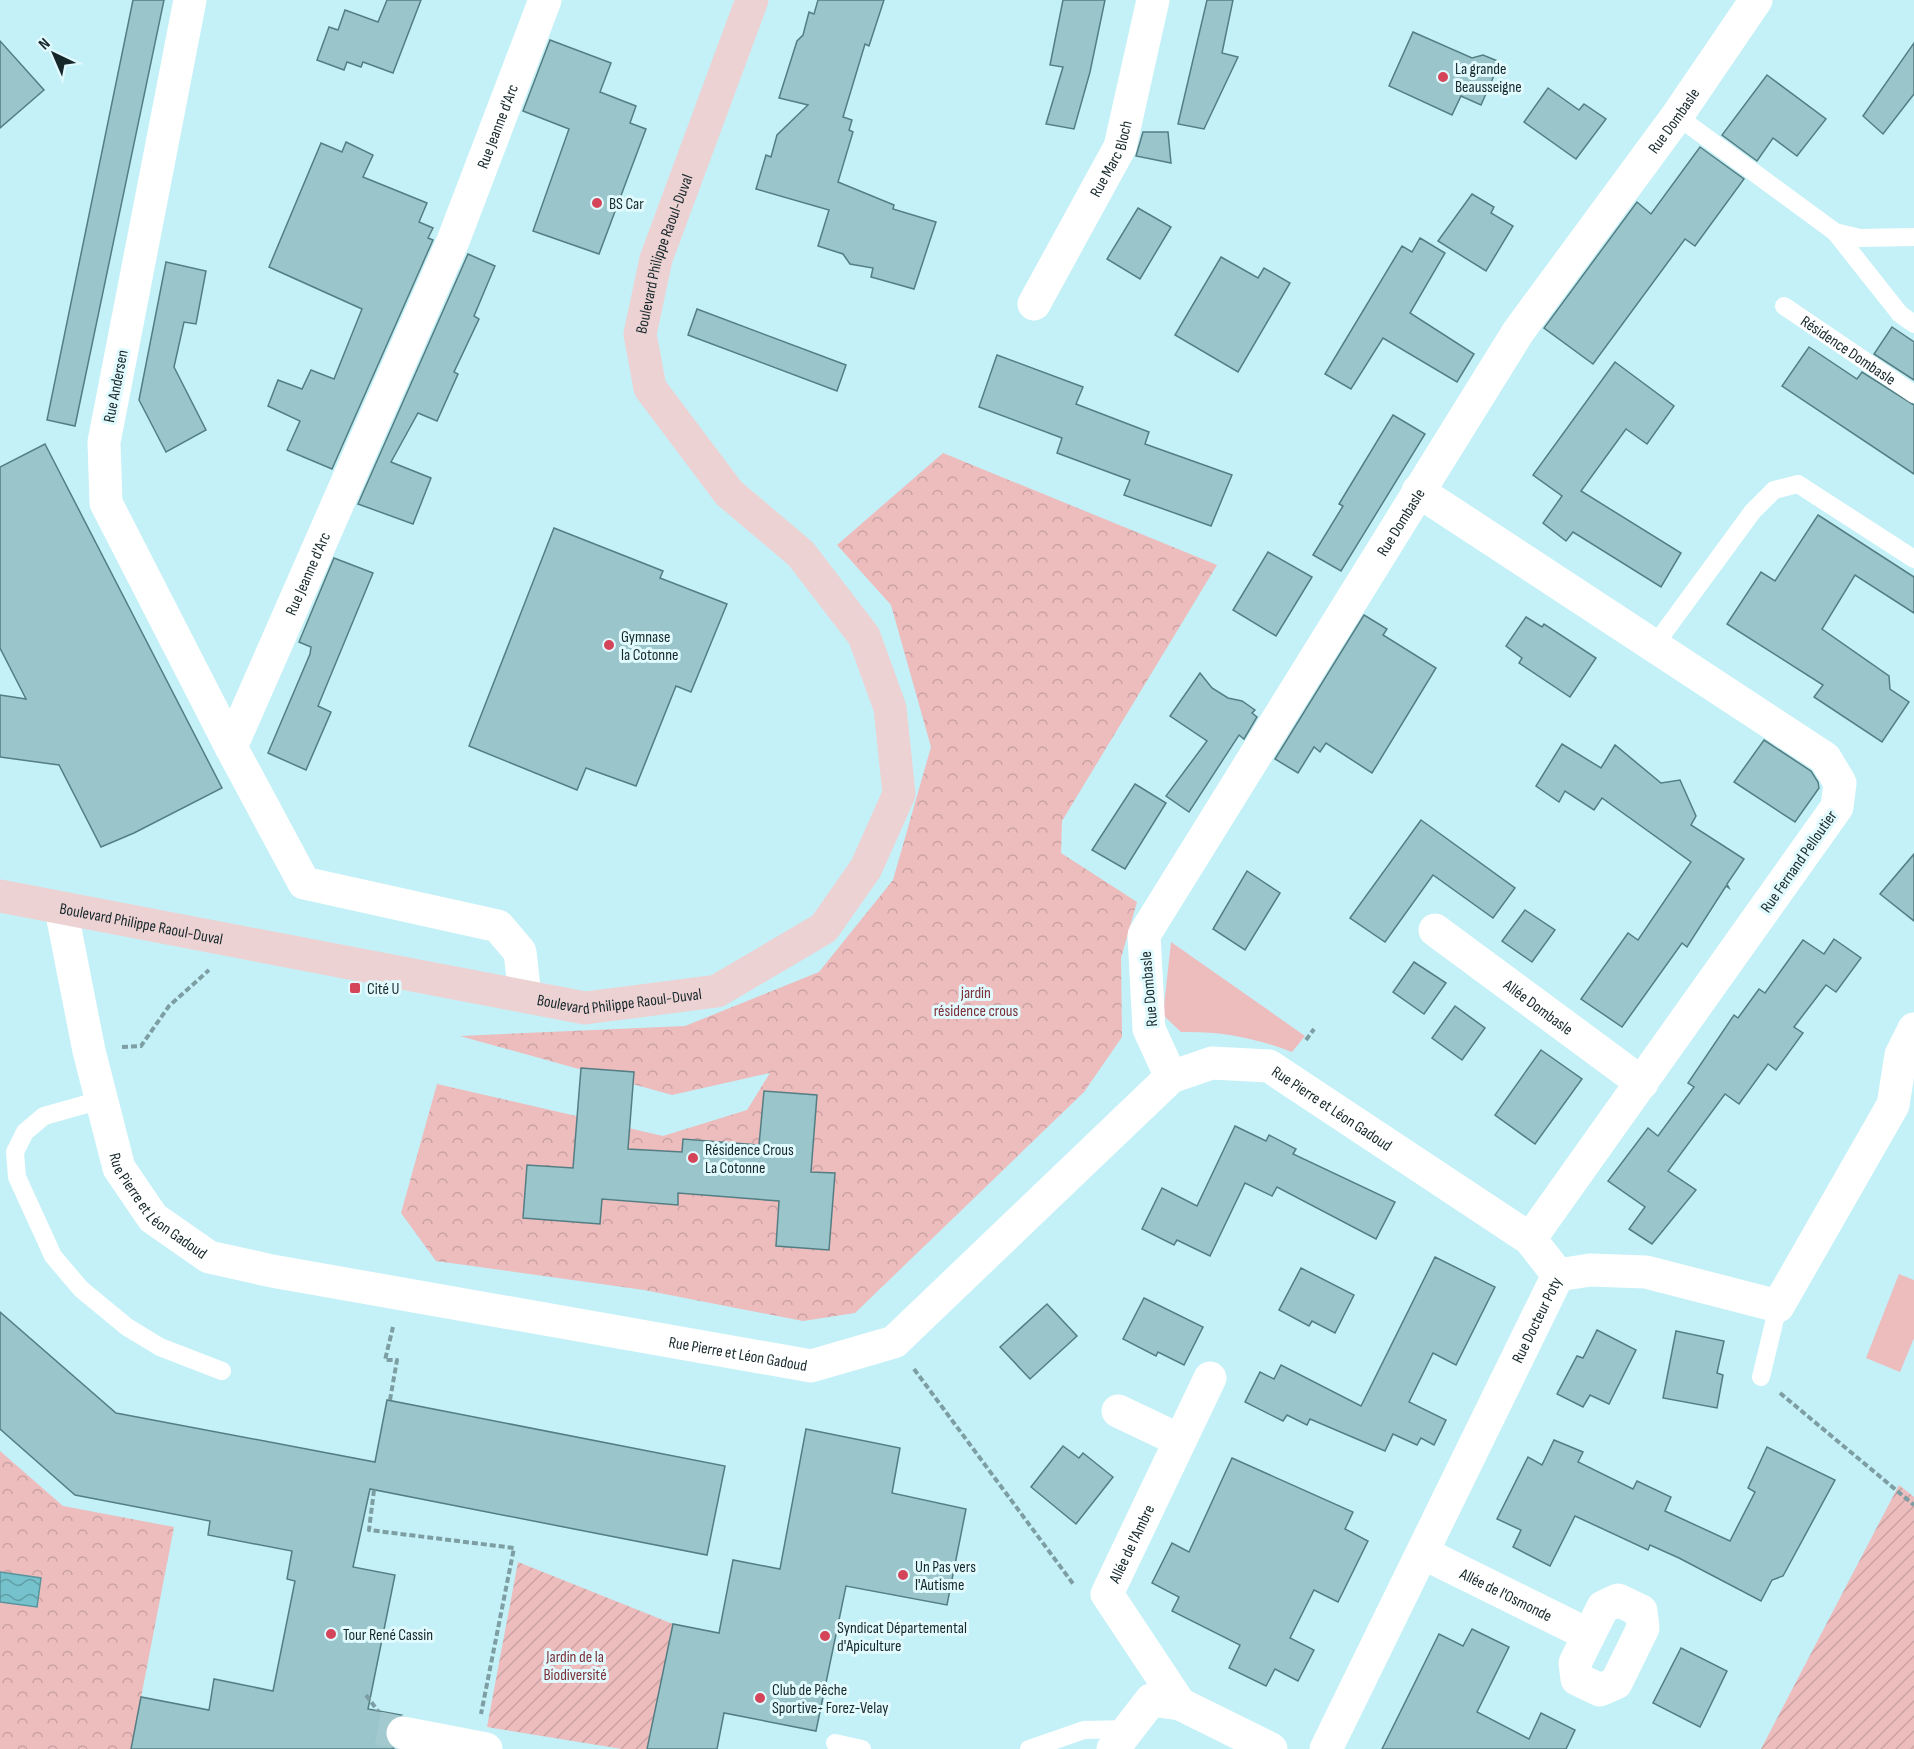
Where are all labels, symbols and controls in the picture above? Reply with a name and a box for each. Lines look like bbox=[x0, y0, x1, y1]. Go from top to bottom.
north arrow bbox=[24, 24, 84, 84]
text: N bbox=[35, 34, 54, 54]
place label: La grande Beausseigne bbox=[1455, 60, 1522, 97]
marker: La grande Beausseigne bbox=[1436, 70, 1450, 84]
street label: Rue Jeanne d'Arc bbox=[474, 82, 523, 171]
street label: Rue Dombasle bbox=[1645, 85, 1704, 158]
street label: Rue Marc Bloch bbox=[1087, 119, 1137, 201]
street label: Boulevard Philippe Raoul-Duval bbox=[632, 172, 698, 336]
place label: BS Car bbox=[609, 195, 644, 214]
marker: BS Car bbox=[590, 196, 604, 210]
street label: Résidence Dombasle bbox=[1797, 312, 1899, 390]
street label: Rue Andersen bbox=[100, 348, 133, 424]
street label: Rue Dombasle bbox=[1373, 485, 1430, 560]
street label: Rue Jeanne d'Arc bbox=[282, 530, 335, 618]
place label: Gymnase la Cotonne bbox=[621, 628, 678, 665]
marker: Gymnase la Cotonne bbox=[602, 638, 616, 652]
street label: Rue Fernand Pelloutier bbox=[1757, 807, 1842, 917]
street label: Boulevard Philippe Raoul-Duval bbox=[58, 900, 224, 949]
street label: Rue Dombasle bbox=[1137, 950, 1162, 1027]
street label: Allée Dombasle bbox=[1499, 976, 1576, 1040]
place label: Cité U bbox=[367, 980, 399, 999]
marker: Cité U bbox=[348, 981, 362, 995]
park label: jardin résidence crous bbox=[934, 984, 1018, 1021]
street label: Boulevard Philippe Raoul-Duval bbox=[535, 985, 703, 1019]
street label: Rue Pierre et Léon Gadoud bbox=[1268, 1063, 1395, 1156]
place label: Résidence Crous La Cotonne bbox=[705, 1141, 794, 1178]
street label: Rue Pierre et Léon Gadoud bbox=[104, 1151, 210, 1264]
marker: Résidence Crous La Cotonne bbox=[686, 1151, 700, 1165]
street label: Rue Docteur Poty bbox=[1508, 1274, 1567, 1366]
street label: Rue Pierre et Léon Gadoud bbox=[667, 1333, 808, 1376]
street label: Allée de l'Ambre bbox=[1105, 1502, 1159, 1587]
place label: Un Pas vers l'Autisme bbox=[915, 1558, 976, 1595]
street label: Allée de l'Osmonde bbox=[1456, 1564, 1555, 1626]
marker: Un Pas vers l'Autisme bbox=[896, 1568, 910, 1582]
place label: Syndicat Départemental d'Apiculture bbox=[837, 1619, 967, 1656]
place label: Tour René Cassin bbox=[343, 1626, 433, 1645]
marker: Tour René Cassin bbox=[324, 1627, 338, 1641]
marker: Syndicat Départemental d'Apiculture bbox=[818, 1629, 832, 1643]
park label: Jardin de la Biodiversité bbox=[543, 1648, 607, 1685]
place label: Club de Pêche Sportive- Forez-Velay bbox=[772, 1681, 888, 1718]
marker: Club de Pêche Sportive- Forez-Velay bbox=[753, 1691, 767, 1705]

